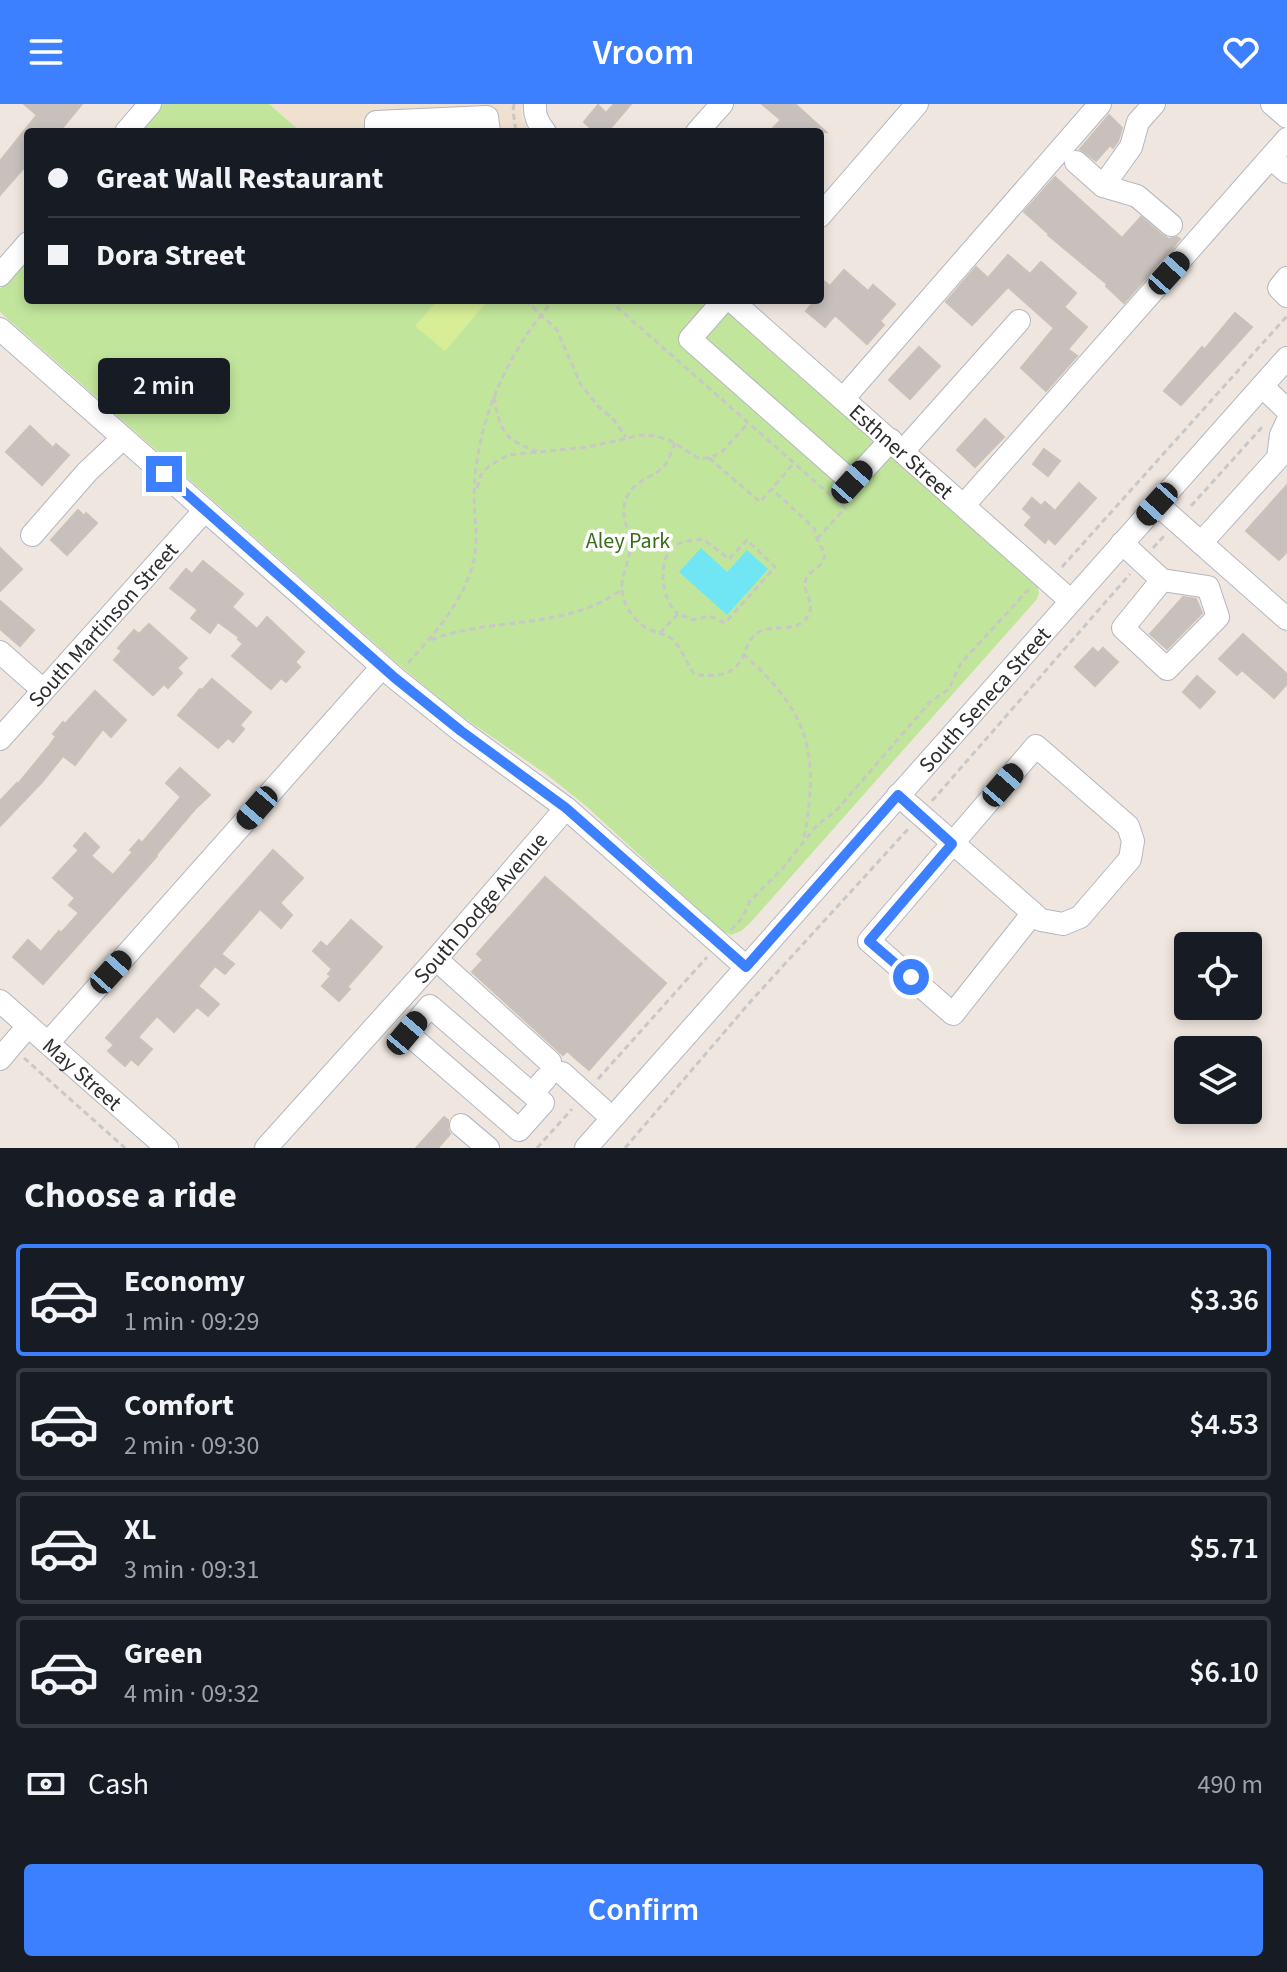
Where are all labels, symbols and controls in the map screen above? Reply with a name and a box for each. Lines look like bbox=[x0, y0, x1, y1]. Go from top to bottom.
text: Vroom bbox=[593, 27, 694, 78]
icon: menu bbox=[24, 30, 68, 74]
icon: heart bbox=[1219, 30, 1263, 74]
text: Great Wall Restaurant bbox=[96, 157, 383, 200]
text: Dora Street bbox=[96, 234, 246, 277]
car bbox=[1144, 247, 1194, 299]
callout: 2 min bbox=[98, 358, 230, 414]
text: 2 min bbox=[133, 367, 195, 404]
street label: Esthner Street bbox=[842, 397, 961, 507]
route end bbox=[146, 456, 182, 492]
car bbox=[827, 456, 877, 508]
car bbox=[1132, 478, 1182, 530]
park label: Aley Park bbox=[586, 525, 670, 557]
street label: South Martinson Street bbox=[21, 535, 186, 715]
street label: South Seneca Street bbox=[911, 619, 1059, 780]
car bbox=[978, 759, 1028, 811]
car bbox=[232, 782, 282, 834]
street label: South Dodge Avenue bbox=[406, 825, 556, 991]
map controls bbox=[1174, 932, 1262, 1124]
button: locate bbox=[1174, 932, 1262, 1020]
car bbox=[86, 946, 136, 998]
route start bbox=[893, 959, 929, 995]
car bbox=[382, 1007, 432, 1059]
street label: May Street bbox=[35, 1030, 129, 1119]
button: layers bbox=[1174, 1036, 1262, 1124]
text: Choose a ride bbox=[24, 1170, 237, 1221]
text: Economy bbox=[124, 1260, 245, 1303]
icon: car bbox=[28, 1264, 100, 1336]
text: $3.36 bbox=[1189, 1279, 1259, 1322]
text: 1 min · 09:29 bbox=[124, 1303, 259, 1340]
text: Comfort bbox=[124, 1384, 234, 1427]
icon: car bbox=[28, 1388, 100, 1460]
text: $4.53 bbox=[1189, 1403, 1259, 1446]
text: 2 min · 09:30 bbox=[124, 1427, 259, 1464]
text: XL bbox=[124, 1508, 157, 1551]
icon: car bbox=[28, 1512, 100, 1584]
text: $5.71 bbox=[1189, 1527, 1259, 1570]
text: 3 min · 09:31 bbox=[124, 1551, 259, 1588]
text: Green bbox=[124, 1632, 203, 1675]
icon: car bbox=[28, 1636, 100, 1708]
text: $6.10 bbox=[1189, 1651, 1259, 1694]
text: 4 min · 09:32 bbox=[124, 1675, 259, 1712]
icon: cash bbox=[24, 1762, 68, 1806]
text: Cash bbox=[88, 1763, 149, 1806]
text: 490 m bbox=[1197, 1766, 1263, 1803]
button: Confirm bbox=[24, 1864, 1263, 1956]

